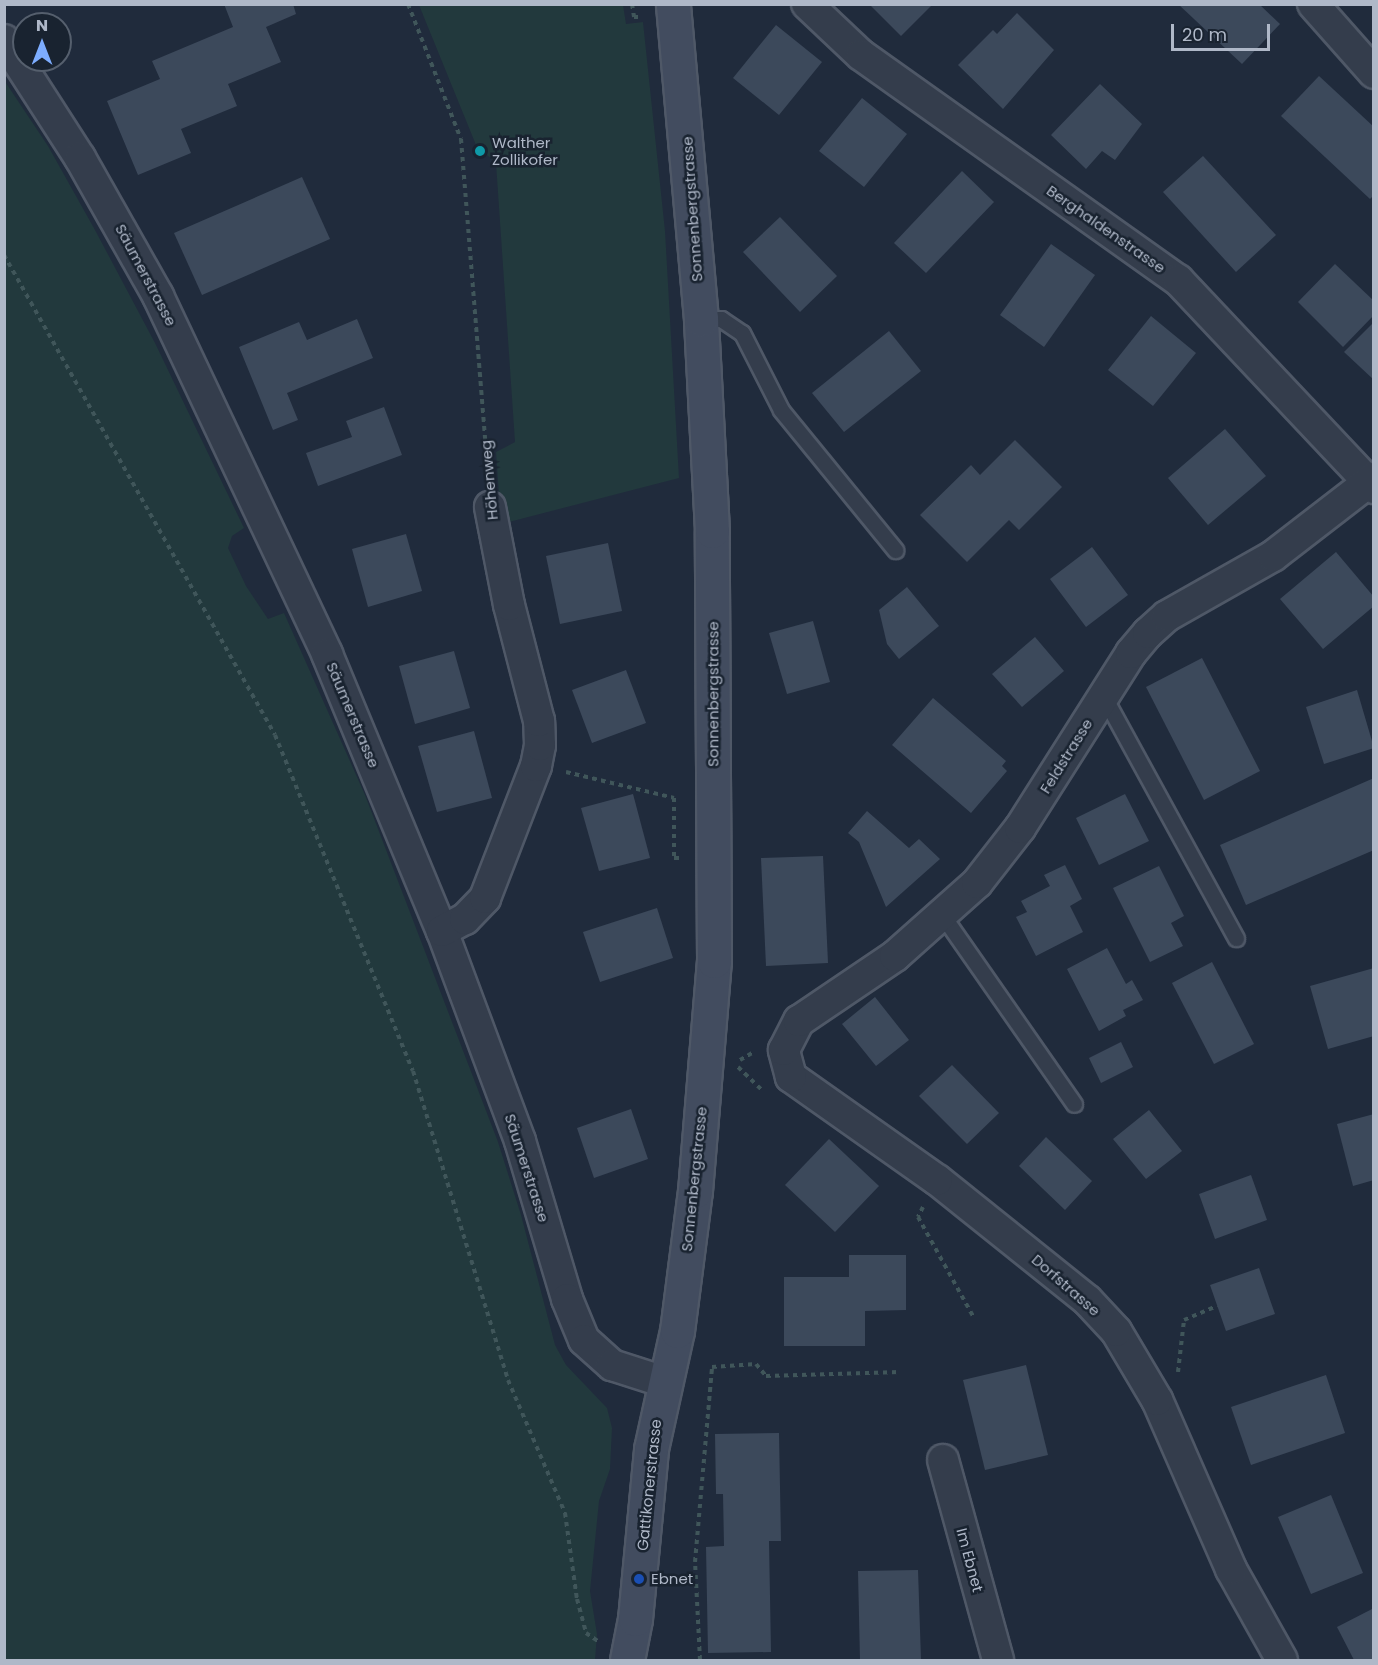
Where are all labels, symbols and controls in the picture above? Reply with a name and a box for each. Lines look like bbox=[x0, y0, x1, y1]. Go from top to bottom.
north arrow bbox=[12, 12, 72, 72]
scale bar bbox=[1174, 12, 1273, 50]
text: N bbox=[36, 14, 48, 37]
text: 20 m bbox=[1182, 22, 1227, 47]
place label: Walther Zollikofer bbox=[492, 133, 558, 168]
street label: Sonnenbergstrasse bbox=[678, 136, 706, 282]
marker: Walther Zollikofer bbox=[473, 144, 487, 158]
street label: Berghaldenstrasse bbox=[1043, 181, 1169, 277]
street label: Säumerstrasse bbox=[112, 221, 180, 329]
street label: Höhenweg bbox=[477, 439, 501, 521]
street label: Sonnenbergstrasse bbox=[704, 621, 722, 767]
street label: Säumerstrasse bbox=[323, 660, 383, 770]
street label: Feldstrasse bbox=[1036, 715, 1096, 797]
street label: Sonnenbergstrasse bbox=[677, 1106, 711, 1252]
street label: Säumerstrasse bbox=[501, 1112, 553, 1224]
street label: Dorfstrasse bbox=[1028, 1250, 1104, 1320]
street label: Gattikonerstrasse bbox=[633, 1418, 665, 1552]
street label: Im Ebnet bbox=[953, 1526, 987, 1594]
place label: Ebnet bbox=[651, 1570, 693, 1588]
marker: Ebnet bbox=[632, 1572, 646, 1586]

